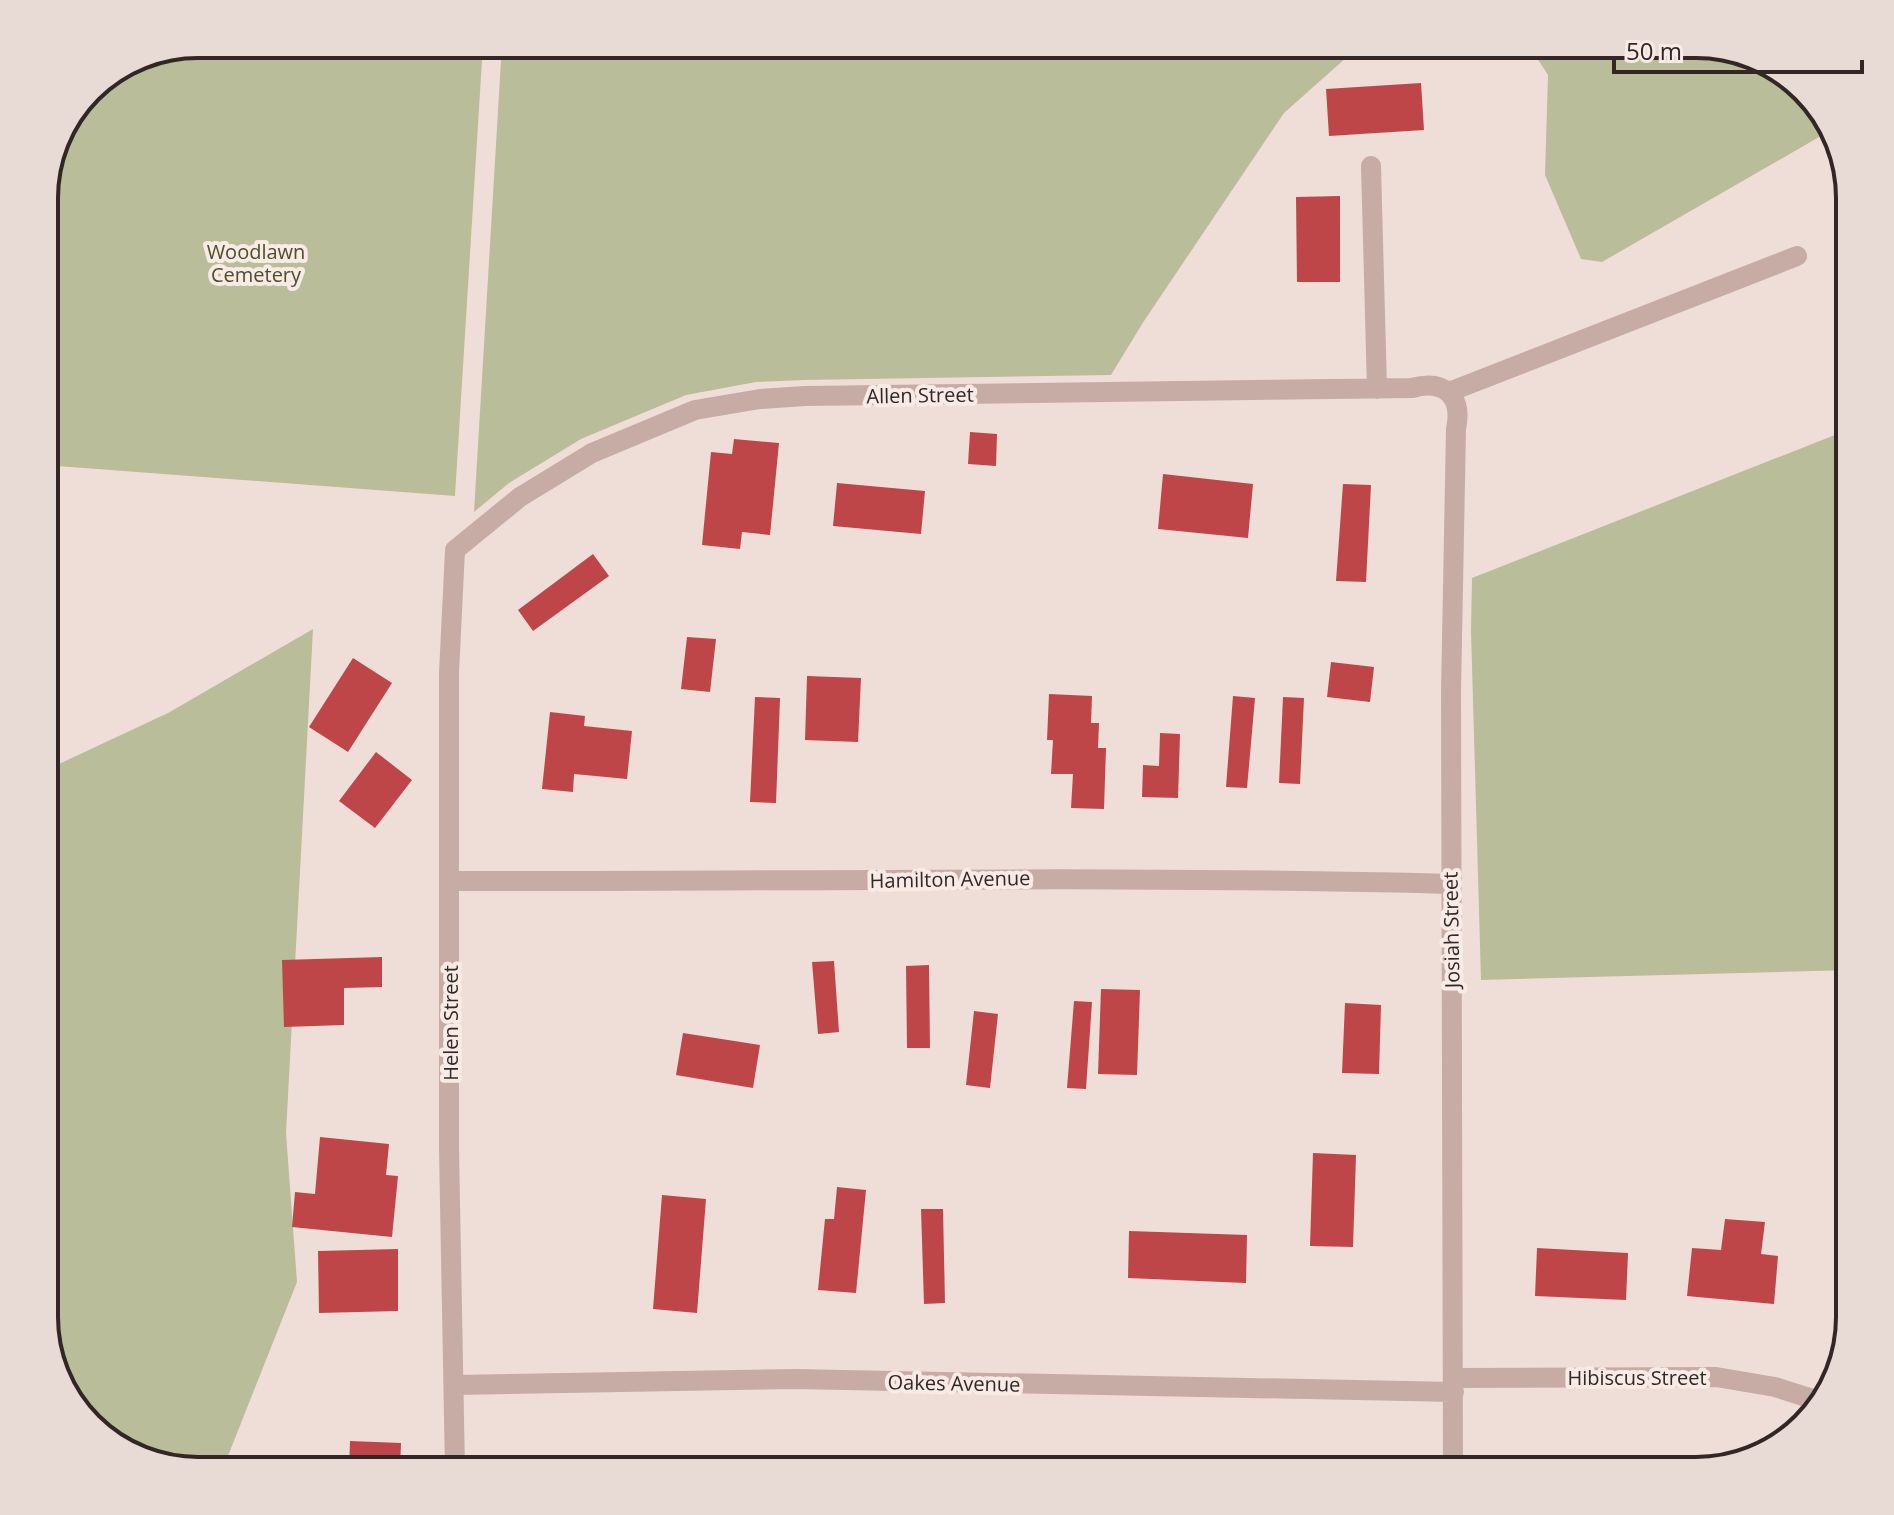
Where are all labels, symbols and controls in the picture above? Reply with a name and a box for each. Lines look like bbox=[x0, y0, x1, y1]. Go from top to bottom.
scale bar bbox=[1614, 24, 1862, 74]
text: 50 m bbox=[1626, 34, 1682, 67]
park label: Woodlawn Cemetery bbox=[207, 238, 305, 288]
street label: Allen Street bbox=[866, 381, 974, 409]
street label: Hamilton Avenue bbox=[869, 864, 1031, 894]
street label: Josiah Street bbox=[1436, 872, 1466, 990]
street label: Helen Street bbox=[437, 965, 464, 1081]
street label: Hibiscus Street bbox=[1567, 1364, 1707, 1391]
street label: Oakes Avenue bbox=[887, 1368, 1021, 1398]

